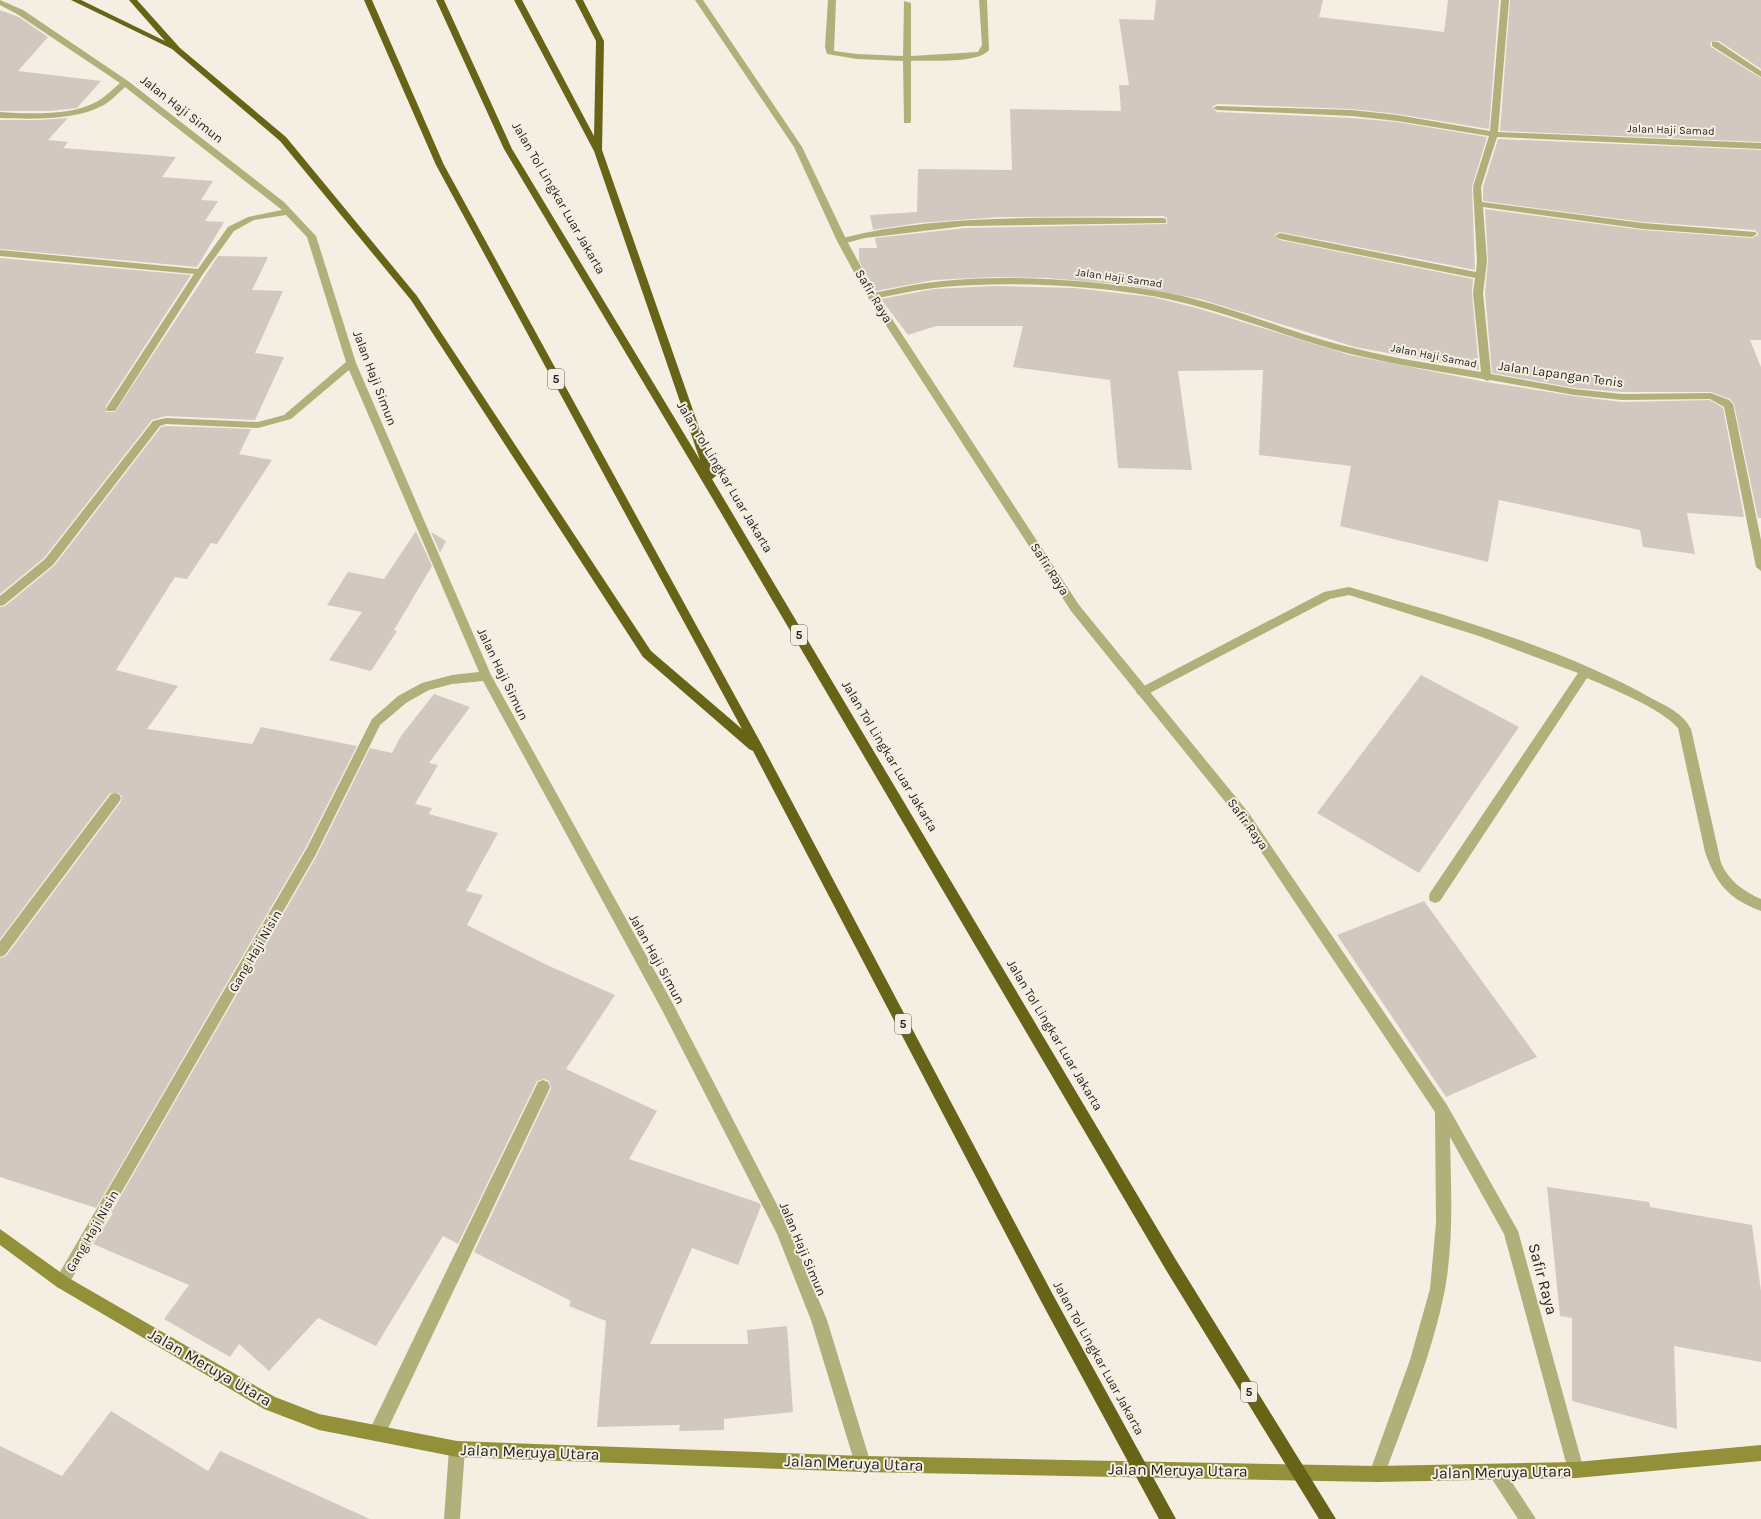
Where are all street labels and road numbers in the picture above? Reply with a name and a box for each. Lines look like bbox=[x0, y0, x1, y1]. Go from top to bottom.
street label: Jalan Haji Simun bbox=[138, 72, 226, 146]
street label: Jalan Tol Lingkar Luar Jakarta bbox=[509, 119, 609, 277]
street label: Jalan Haji Samad bbox=[1627, 122, 1715, 138]
street label: Jalan Haji Samad bbox=[1075, 265, 1163, 291]
street label: Safir Raya bbox=[852, 267, 896, 325]
street label: Jalan Haji Simun bbox=[350, 328, 400, 428]
street label: Jalan Haji Samad bbox=[1390, 341, 1478, 371]
street label: Jalan Lapangan Tenis bbox=[1497, 358, 1625, 390]
road number: 5 bbox=[548, 369, 564, 389]
street label: Jalan Tol Lingkar Luar Jakarta bbox=[674, 399, 776, 555]
street label: Safir Raya bbox=[1028, 540, 1072, 598]
street label: Jalan Haji Simun bbox=[474, 625, 532, 723]
road number: 5 bbox=[791, 625, 807, 645]
street label: Jalan Tol Lingkar Luar Jakarta bbox=[839, 678, 941, 834]
street label: Safir Raya bbox=[1224, 796, 1272, 852]
street label: Gang Haji Nisin bbox=[226, 907, 284, 995]
street label: Jalan Haji Simun bbox=[626, 911, 688, 1007]
street label: Jalan Tol Lingkar Luar Jakarta bbox=[1004, 957, 1106, 1113]
road number: 5 bbox=[895, 1014, 911, 1034]
street label: Gang Haji Nisin bbox=[63, 1187, 121, 1275]
street label: Jalan Haji Simun bbox=[776, 1200, 830, 1298]
street label: Safir Raya bbox=[1524, 1241, 1562, 1317]
street label: Jalan Tol Lingkar Luar Jakarta bbox=[1050, 1279, 1148, 1437]
street label: Jalan Meruya Utara bbox=[145, 1324, 275, 1410]
road number: 5 bbox=[1241, 1382, 1257, 1402]
street label: Jalan Meruya Utara bbox=[460, 1440, 600, 1464]
street label: Jalan Meruya Utara bbox=[784, 1451, 924, 1475]
street label: Jalan Meruya Utara bbox=[1108, 1459, 1248, 1481]
street label: Jalan Meruya Utara bbox=[1432, 1461, 1572, 1483]

